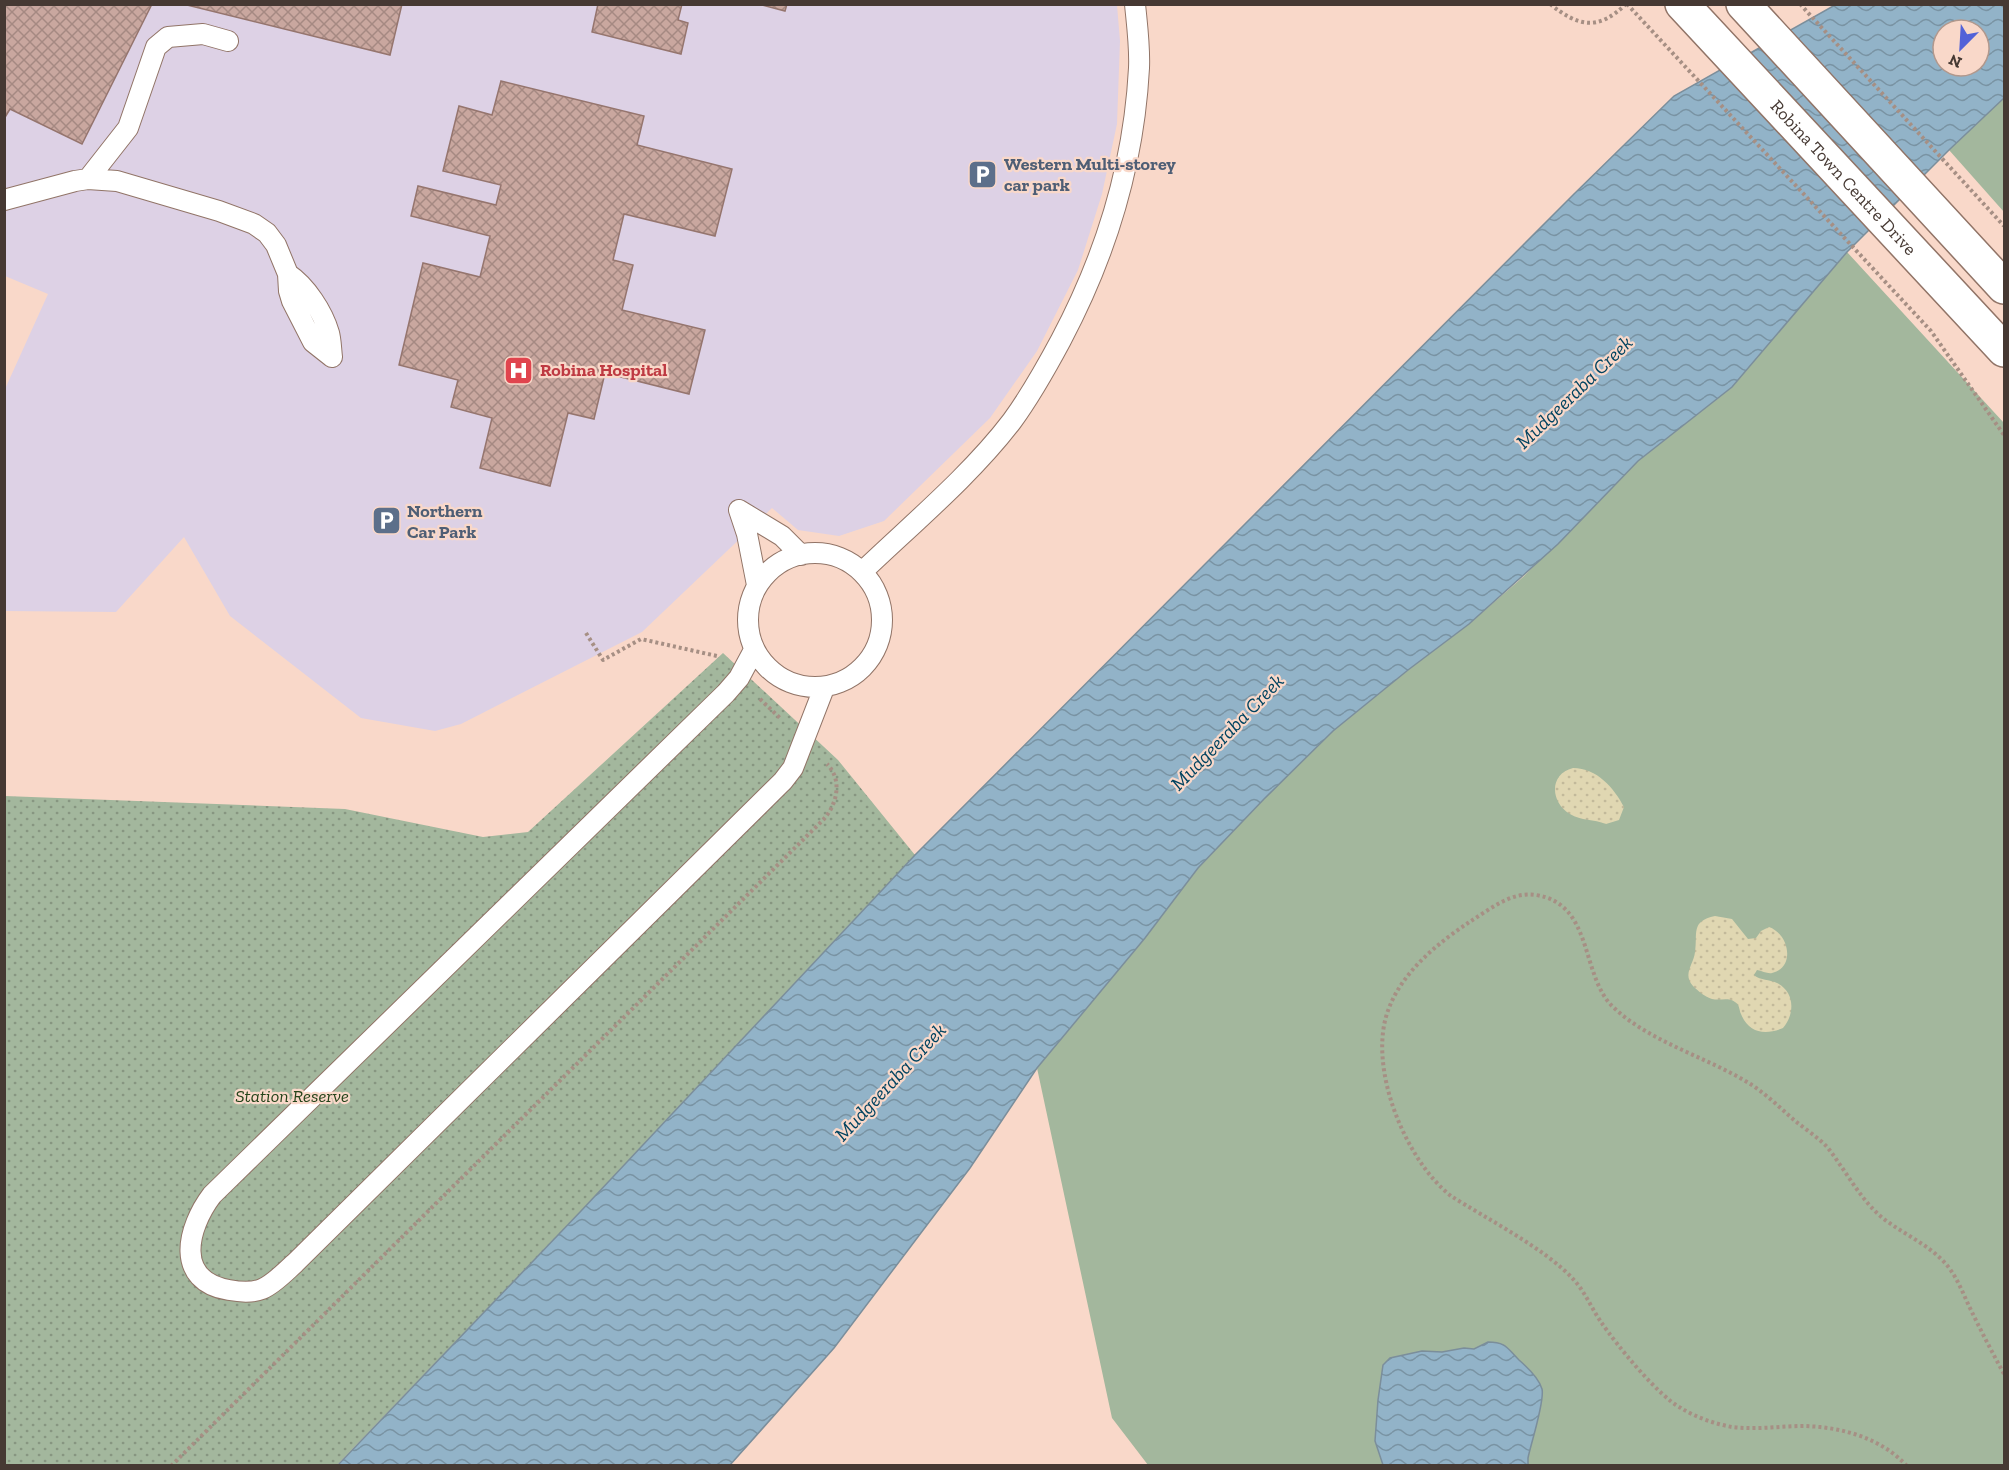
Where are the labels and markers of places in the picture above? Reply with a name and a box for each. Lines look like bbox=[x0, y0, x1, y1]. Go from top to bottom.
place label: Western Multi-storey car park bbox=[1004, 153, 1176, 196]
parking icon: Western Multi-storey car park bbox=[967, 158, 999, 190]
hospital icon: Robina Hospital bbox=[503, 354, 535, 386]
place label: Robina Hospital bbox=[540, 359, 667, 381]
place label: Northern Car Park bbox=[407, 500, 483, 543]
parking icon: Northern Car Park bbox=[370, 505, 402, 537]

